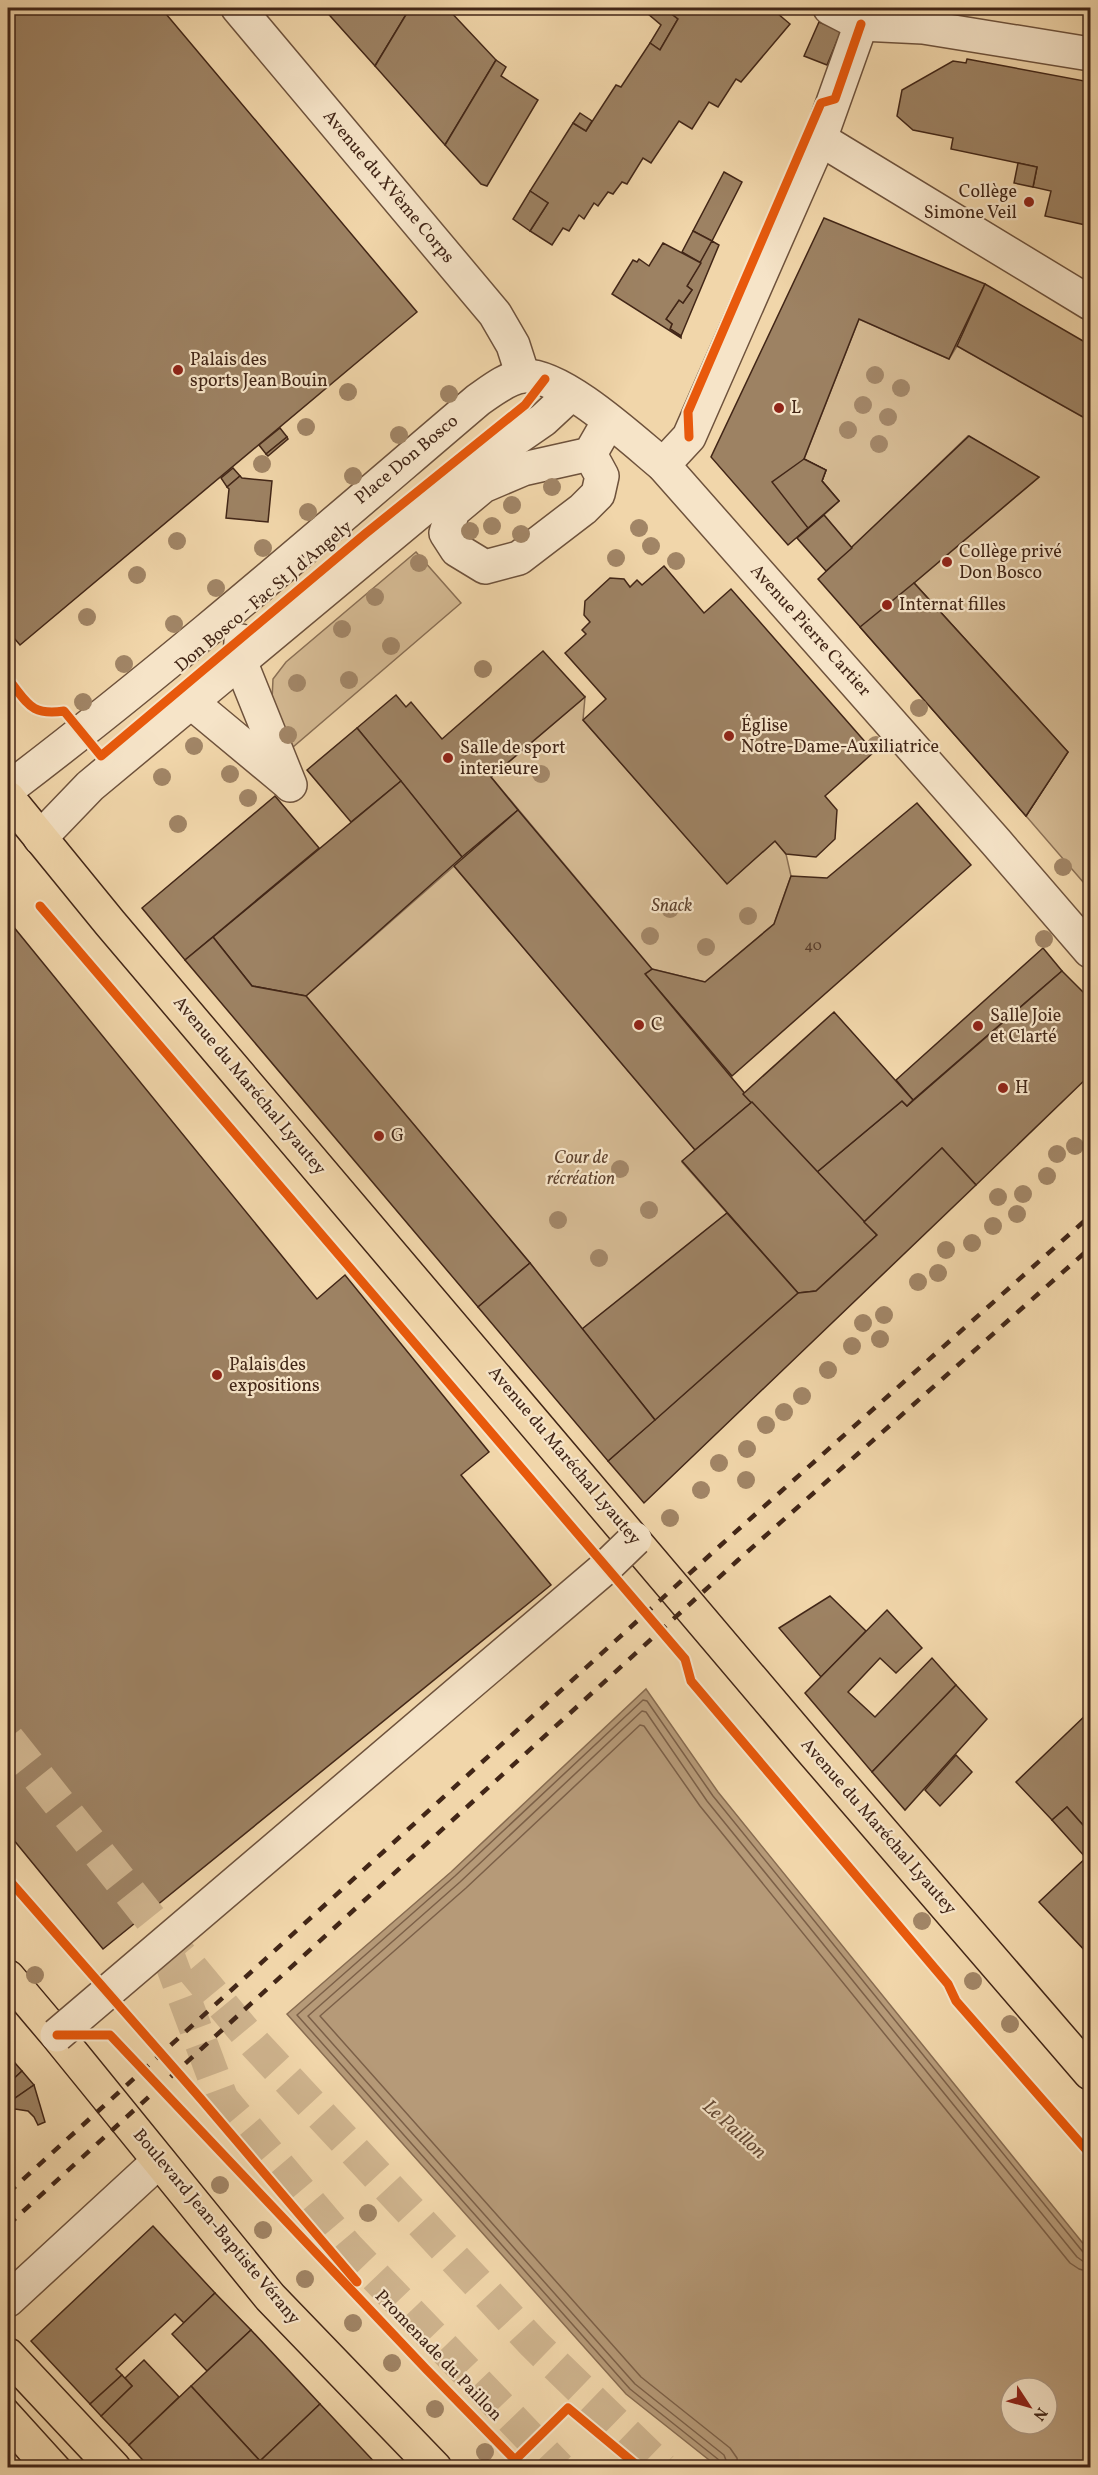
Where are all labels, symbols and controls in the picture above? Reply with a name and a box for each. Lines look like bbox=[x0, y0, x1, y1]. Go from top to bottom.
street label: Avenue du XVème Corps bbox=[316, 105, 460, 269]
place label: Collège Simone Veil bbox=[924, 180, 1017, 226]
marker: Collège Simone Veil bbox=[1022, 195, 1036, 209]
place label: Palais des sports Jean Bouin bbox=[190, 348, 328, 394]
marker: Palais des sports Jean Bouin bbox=[171, 363, 185, 377]
place label: L bbox=[791, 396, 801, 421]
marker: L bbox=[772, 401, 786, 415]
street label: Place Don Bosco bbox=[350, 409, 464, 511]
street label: Don Bosco - Fac St J d'Angely bbox=[170, 515, 358, 679]
place label: Collège privé Don Bosco bbox=[959, 540, 1062, 586]
marker: Collège privé Don Bosco bbox=[940, 555, 954, 569]
street label: Avenue Pierre Cartier bbox=[744, 559, 877, 703]
place label: Internat filles bbox=[899, 593, 1006, 618]
marker: Internat filles bbox=[880, 598, 894, 612]
place label: Église Notre-Dame-Auxiliatrice bbox=[741, 714, 939, 760]
marker: Église Notre-Dame-Auxiliatrice bbox=[722, 729, 736, 743]
place label: Salle de sport interieure bbox=[460, 736, 566, 782]
marker: Salle de sport interieure bbox=[441, 751, 455, 765]
park label: Snack bbox=[652, 894, 692, 919]
house number: 40 bbox=[804, 936, 822, 957]
street label: Avenue du Maréchal Lyautey bbox=[167, 991, 331, 1181]
place label: Salle Joie et Clarté bbox=[990, 1004, 1061, 1050]
place label: C bbox=[651, 1013, 663, 1038]
marker: C bbox=[632, 1018, 646, 1032]
marker: Salle Joie et Clarté bbox=[971, 1019, 985, 1033]
place label: H bbox=[1015, 1076, 1029, 1101]
marker: H bbox=[996, 1081, 1010, 1095]
place label: G bbox=[391, 1124, 404, 1149]
marker: G bbox=[372, 1129, 386, 1143]
park label: Cour de récréation bbox=[547, 1146, 615, 1192]
place label: Palais des expositions bbox=[229, 1353, 320, 1399]
street label: Avenue du Maréchal Lyautey bbox=[482, 1361, 646, 1551]
marker: Palais des expositions bbox=[210, 1368, 224, 1382]
street label: Avenue du Maréchal Lyautey bbox=[794, 1733, 962, 1921]
water label: Le Paillon bbox=[696, 2094, 772, 2166]
street label: Boulevard Jean-Baptiste Vérany bbox=[126, 2124, 306, 2330]
street label: Promenade du Paillon bbox=[369, 2285, 508, 2427]
north arrow bbox=[999, 2376, 1059, 2436]
text: N bbox=[1027, 2402, 1052, 2425]

